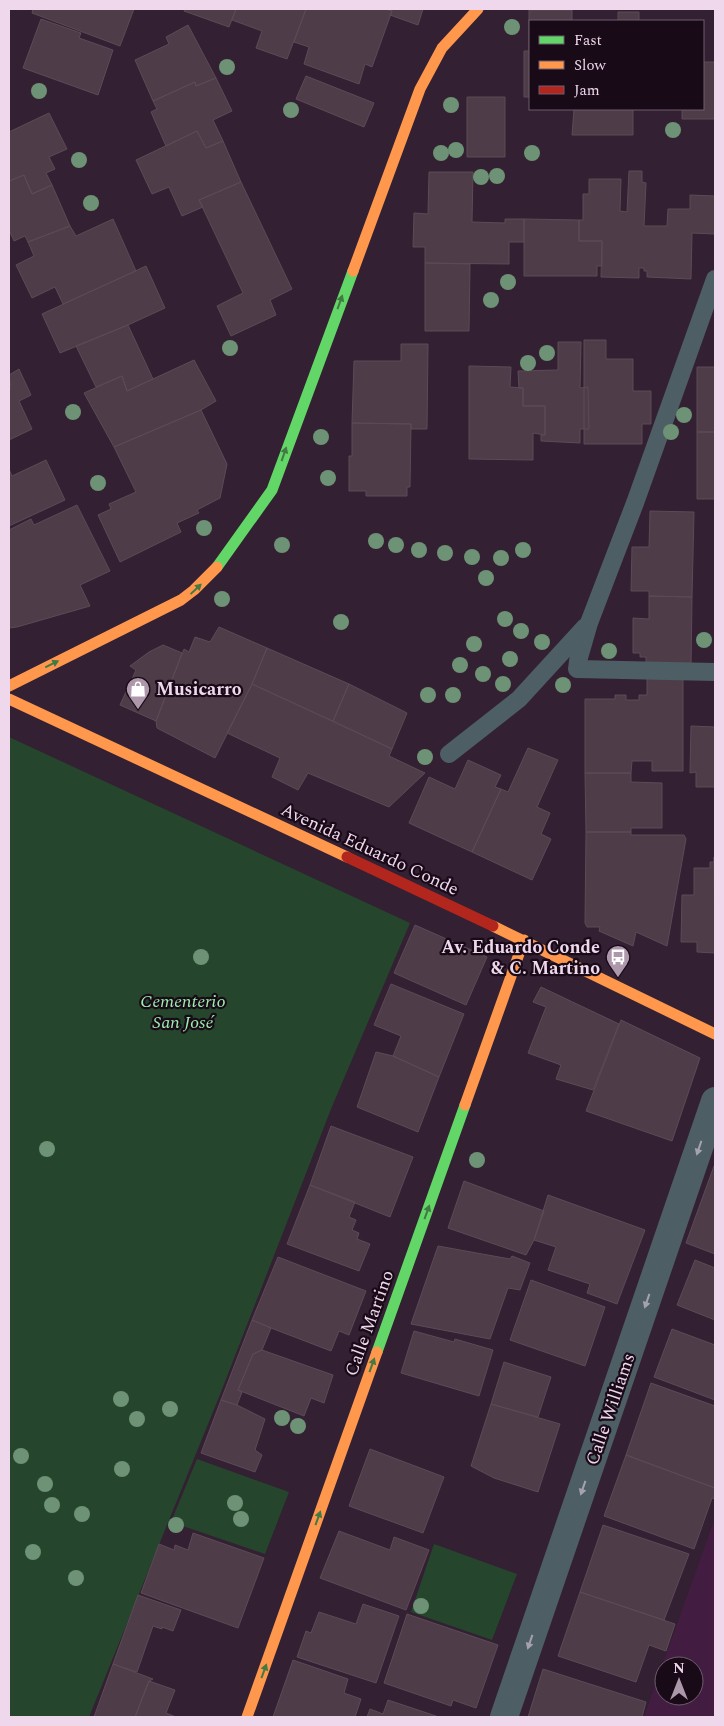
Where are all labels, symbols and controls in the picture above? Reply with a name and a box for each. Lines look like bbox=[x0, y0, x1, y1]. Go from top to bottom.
legend bbox=[529, 20, 704, 110]
text: Fast bbox=[574, 29, 602, 52]
text: Slow bbox=[574, 54, 606, 77]
text: Jam bbox=[574, 79, 600, 102]
one-way arrow bbox=[337, 295, 345, 309]
one-way arrow bbox=[281, 447, 288, 462]
one-way arrow bbox=[190, 583, 202, 594]
one-way arrow bbox=[45, 660, 60, 668]
shop icon: Musicarro bbox=[125, 676, 151, 710]
place label: Musicarro bbox=[156, 676, 242, 703]
street label: Avenida Eduardo Conde bbox=[276, 796, 463, 903]
place label: Av. Eduardo Conde & C. Martino bbox=[441, 934, 600, 982]
bus stop icon: Av. Eduardo Conde & C. Martino bbox=[605, 944, 631, 978]
park label: Cementerio San José bbox=[140, 988, 226, 1036]
one-way arrow bbox=[695, 1140, 703, 1155]
one-way arrow bbox=[423, 1204, 431, 1219]
street label: Calle Martino bbox=[338, 1266, 401, 1380]
one-way arrow bbox=[642, 1294, 650, 1309]
street label: Calle Williams bbox=[579, 1349, 642, 1469]
one-way arrow bbox=[369, 1357, 377, 1372]
one-way arrow bbox=[579, 1481, 587, 1496]
one-way arrow bbox=[314, 1510, 322, 1525]
one-way arrow bbox=[526, 1635, 534, 1650]
north arrow bbox=[654, 1656, 704, 1706]
text: N bbox=[673, 1658, 685, 1679]
one-way arrow bbox=[260, 1664, 268, 1679]

